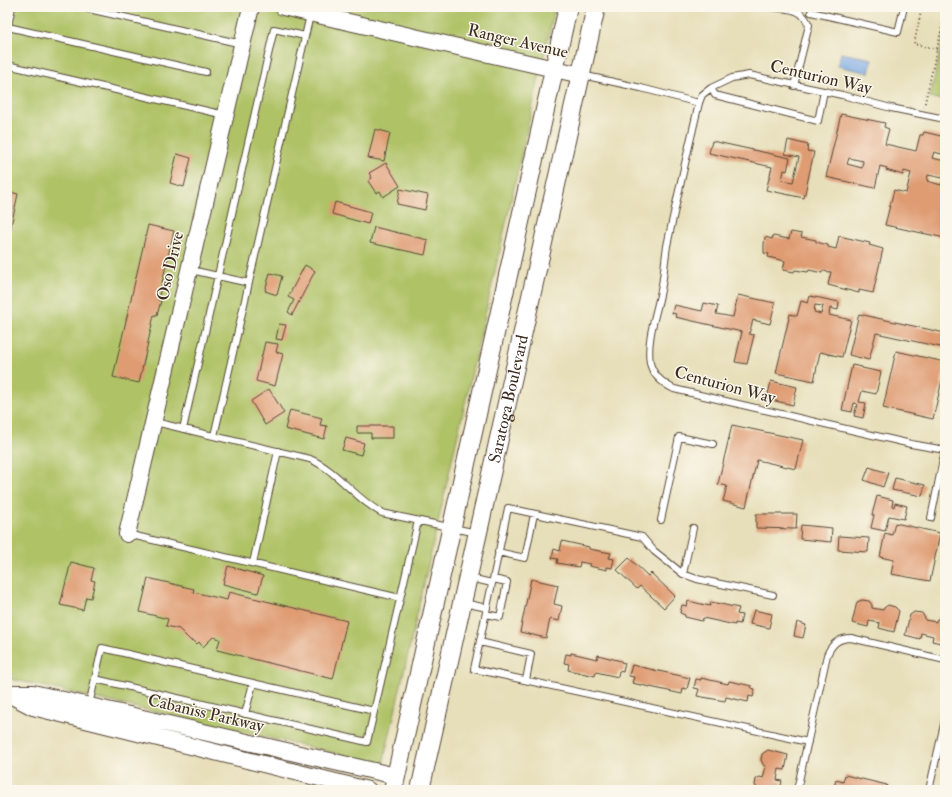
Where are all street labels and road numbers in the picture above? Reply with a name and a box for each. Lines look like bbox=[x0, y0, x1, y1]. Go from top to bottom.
street label: Ranger Avenue bbox=[466, 19, 570, 63]
street label: Centurion Way bbox=[768, 55, 875, 100]
street label: Oso Drive bbox=[152, 229, 188, 303]
street label: Saratoga Boulevard bbox=[483, 332, 533, 465]
street label: Centurion Way bbox=[672, 361, 778, 410]
street label: Cabaniss Parkway bbox=[146, 689, 267, 738]

